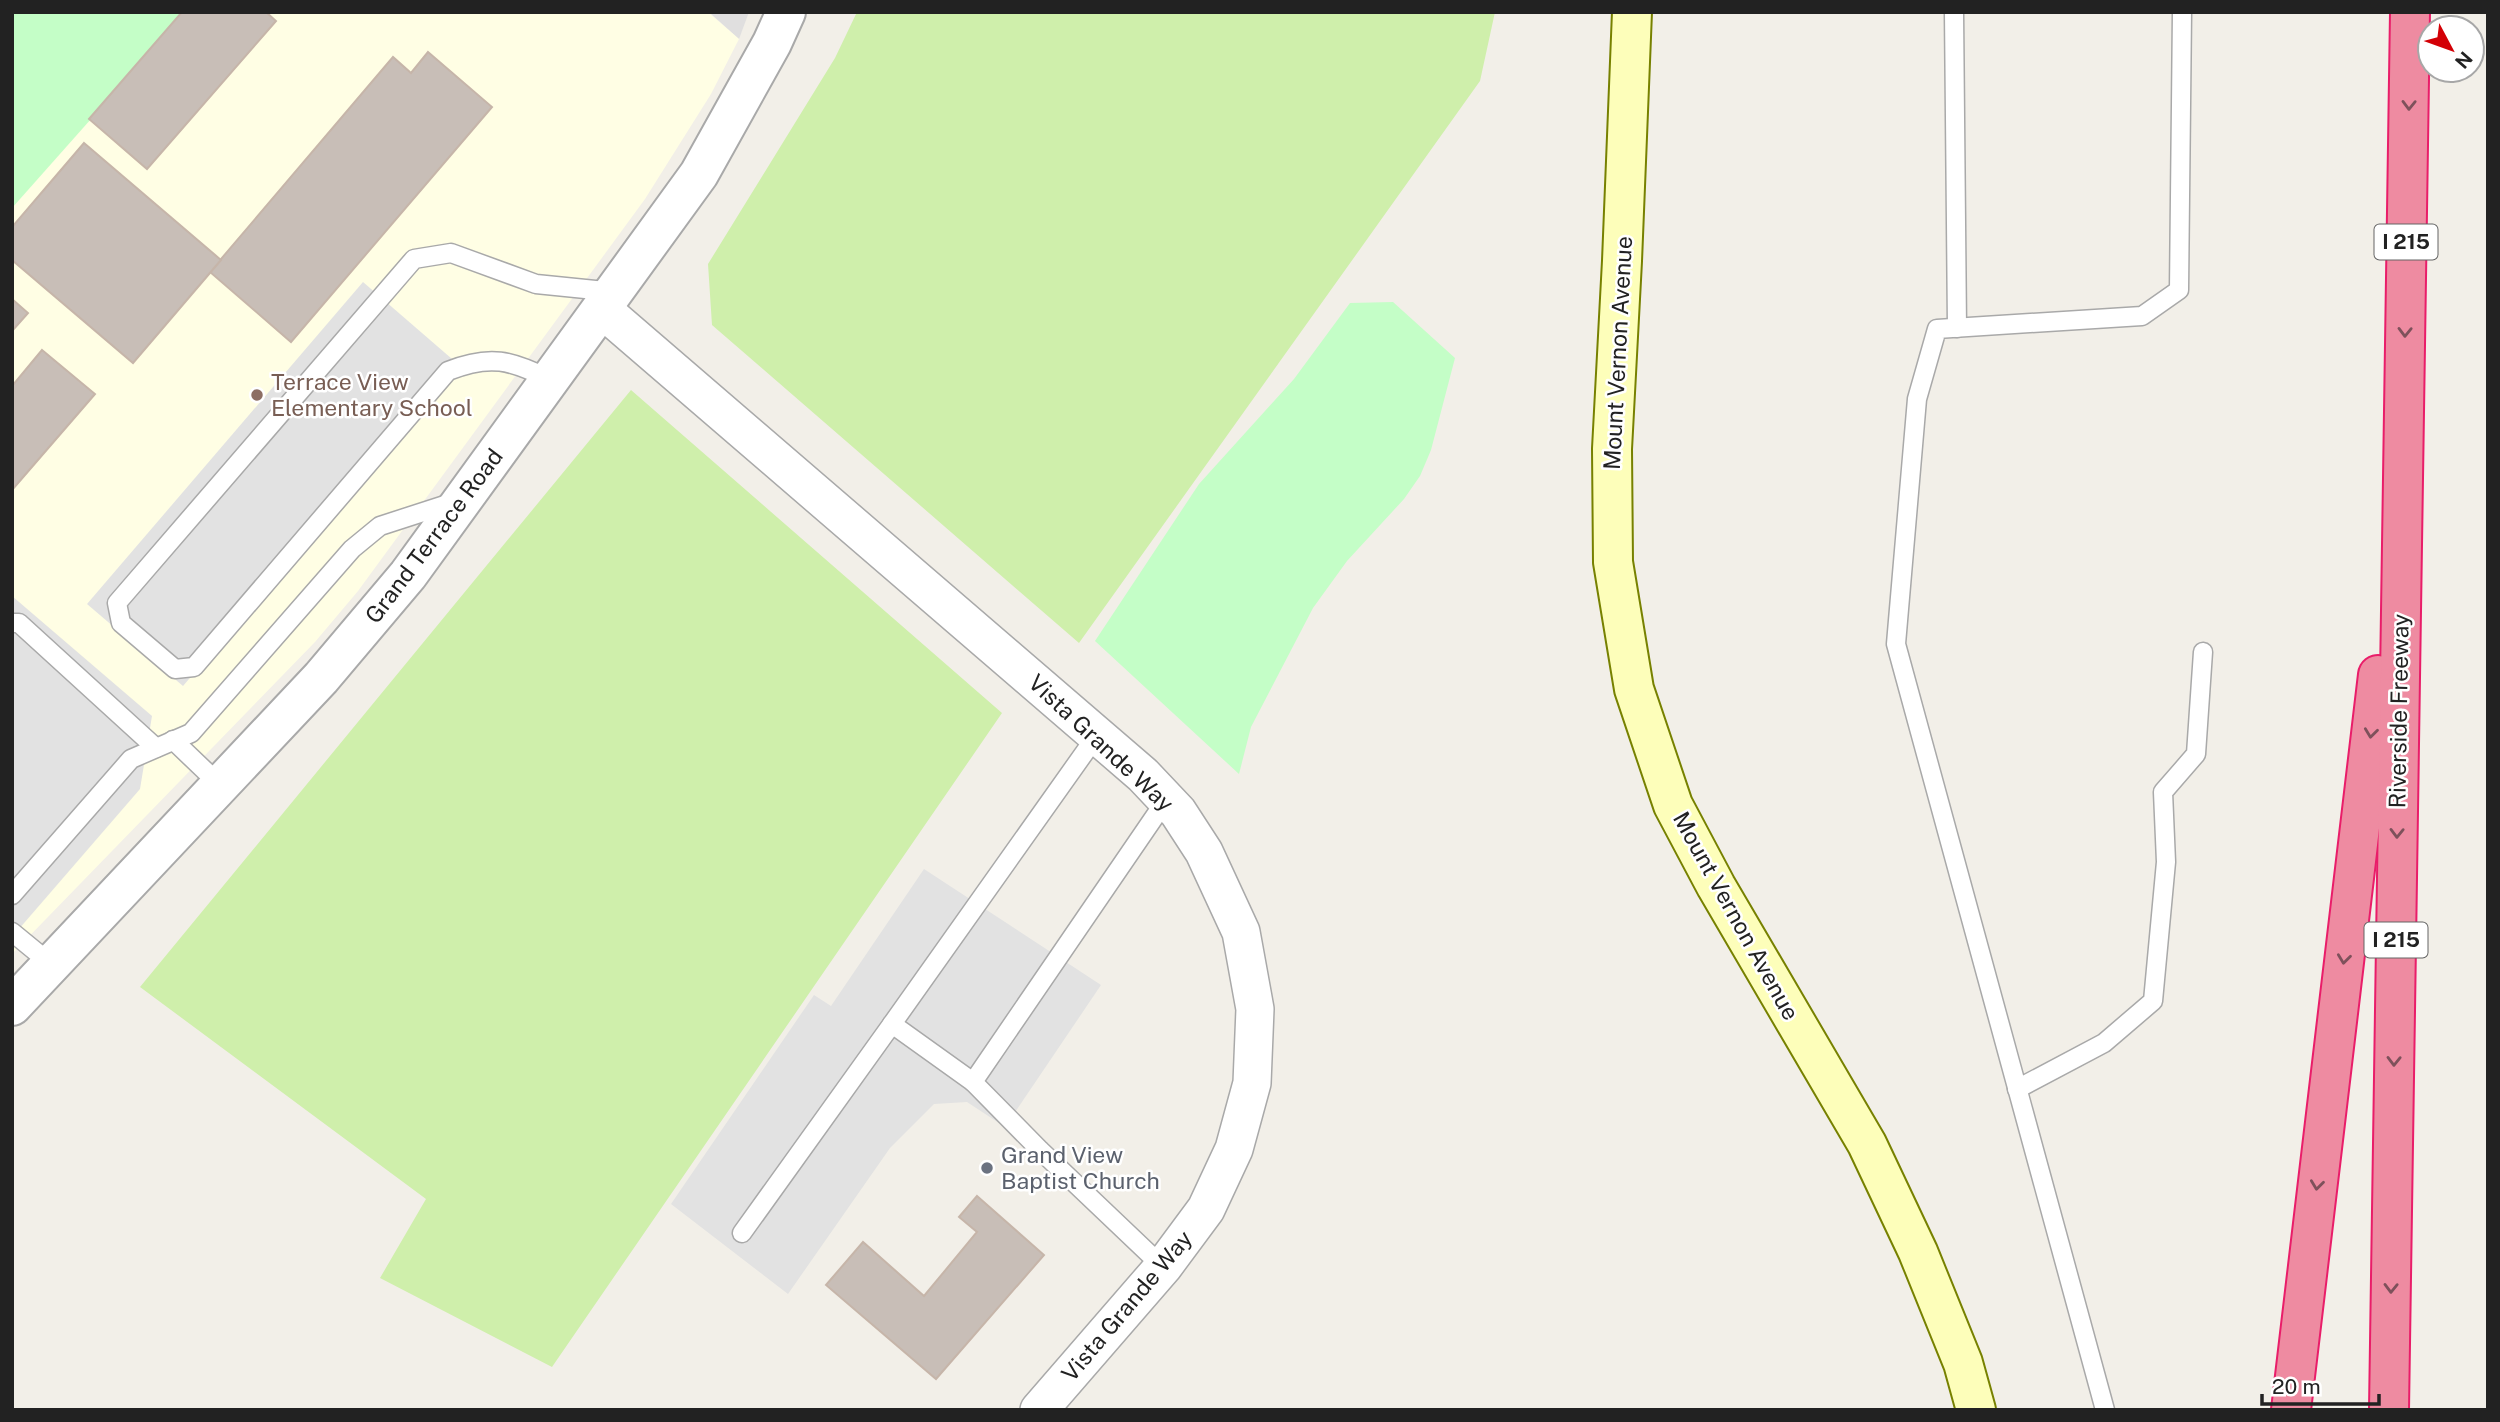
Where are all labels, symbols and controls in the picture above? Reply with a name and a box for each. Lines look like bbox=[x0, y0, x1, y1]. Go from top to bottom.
north arrow bbox=[2416, 14, 2486, 84]
text: N bbox=[2451, 47, 2477, 73]
one-way arrow bbox=[2401, 100, 2417, 111]
road number: I 215 bbox=[2374, 224, 2438, 260]
street label: Mount Vernon Avenue bbox=[1598, 235, 1637, 471]
one-way arrow bbox=[2397, 328, 2413, 338]
place label: Terrace View Elementary School bbox=[271, 368, 473, 421]
marker: Terrace View Elementary School bbox=[249, 387, 265, 403]
street label: Grand Terrace Road bbox=[359, 443, 508, 628]
street label: Riverside Freeway bbox=[2383, 613, 2414, 809]
street label: Vista Grande Way bbox=[1023, 669, 1179, 817]
one-way arrow bbox=[2364, 728, 2379, 739]
street label: Mount Vernon Avenue bbox=[1668, 807, 1805, 1025]
one-way arrow bbox=[2390, 828, 2405, 839]
road number: I 215 bbox=[2364, 922, 2428, 958]
one-way arrow bbox=[2336, 953, 2351, 965]
one-way arrow bbox=[2386, 1056, 2402, 1066]
place label: Grand View Baptist Church bbox=[1001, 1141, 1160, 1194]
marker: Grand View Baptist Church bbox=[979, 1160, 995, 1176]
one-way arrow bbox=[2309, 1179, 2324, 1191]
street label: Vista Grande Way bbox=[1056, 1225, 1198, 1387]
one-way arrow bbox=[2383, 1283, 2399, 1294]
scale bar bbox=[2262, 1362, 2379, 1406]
text: 20 m bbox=[2272, 1374, 2321, 1399]

